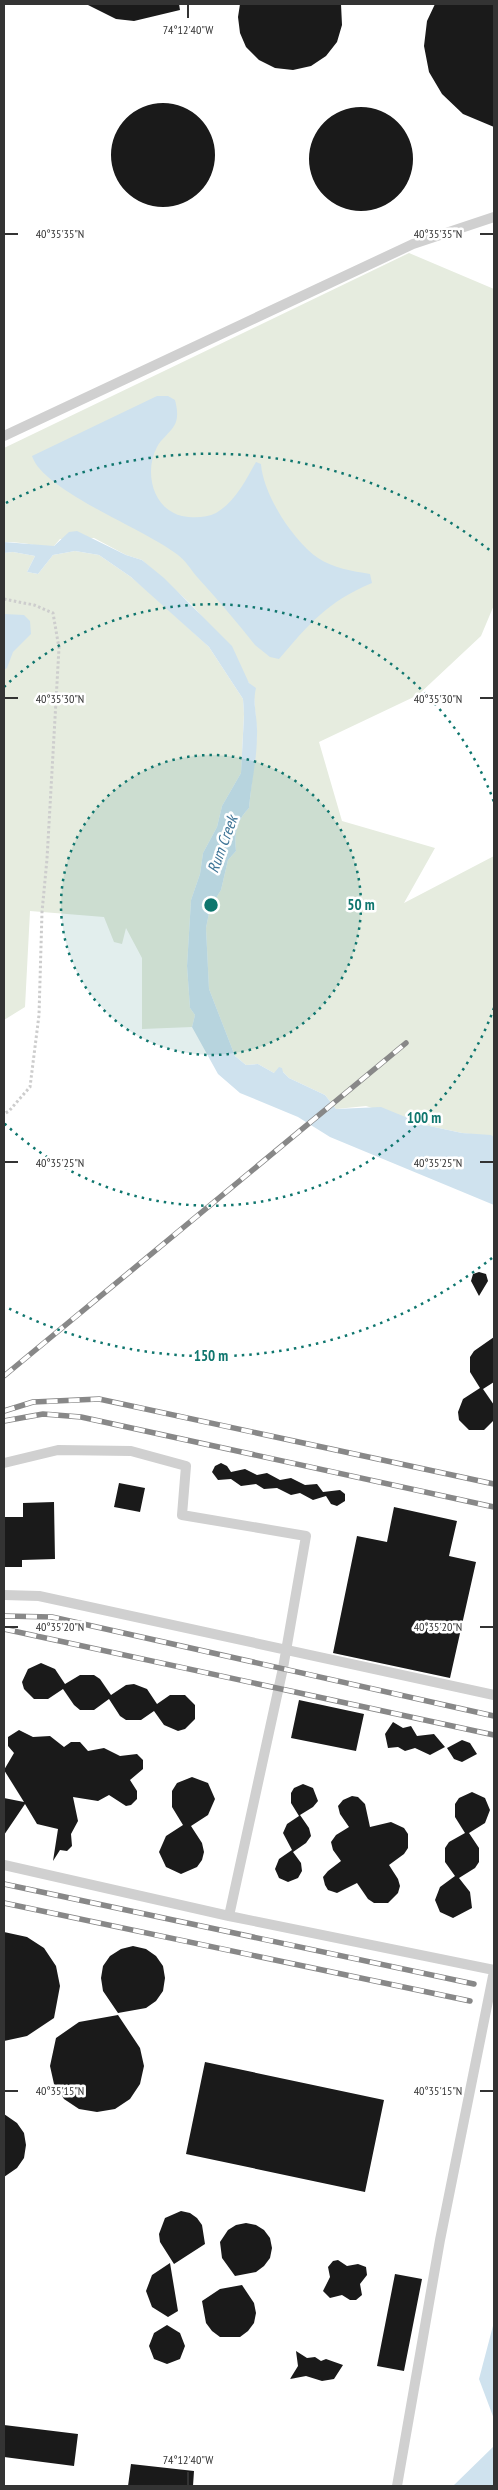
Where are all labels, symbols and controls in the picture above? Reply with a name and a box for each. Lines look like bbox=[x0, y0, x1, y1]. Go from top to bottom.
text: 74°12'40"W bbox=[163, 22, 213, 37]
text: 40°35'35"N bbox=[36, 226, 84, 241]
text: 40°35'35"N bbox=[414, 226, 462, 241]
text: 40°35'30"N bbox=[36, 691, 84, 706]
text: 40°35'30"N bbox=[414, 691, 462, 706]
water label: Rum Creek bbox=[202, 811, 242, 875]
text: 50 m bbox=[347, 895, 375, 914]
centre of rings bbox=[202, 896, 220, 914]
text: 100 m bbox=[407, 1108, 441, 1127]
text: 40°35'25"N bbox=[36, 1155, 84, 1170]
text: 40°35'25"N bbox=[414, 1155, 462, 1170]
text: 150 m bbox=[194, 1346, 228, 1365]
text: 40°35'20"N bbox=[36, 1619, 84, 1634]
text: 40°35'20"N bbox=[414, 1619, 462, 1634]
text: 40°35'15"N bbox=[36, 2083, 84, 2098]
text: 40°35'15"N bbox=[414, 2083, 462, 2098]
text: 74°12'40"W bbox=[163, 2452, 213, 2467]

